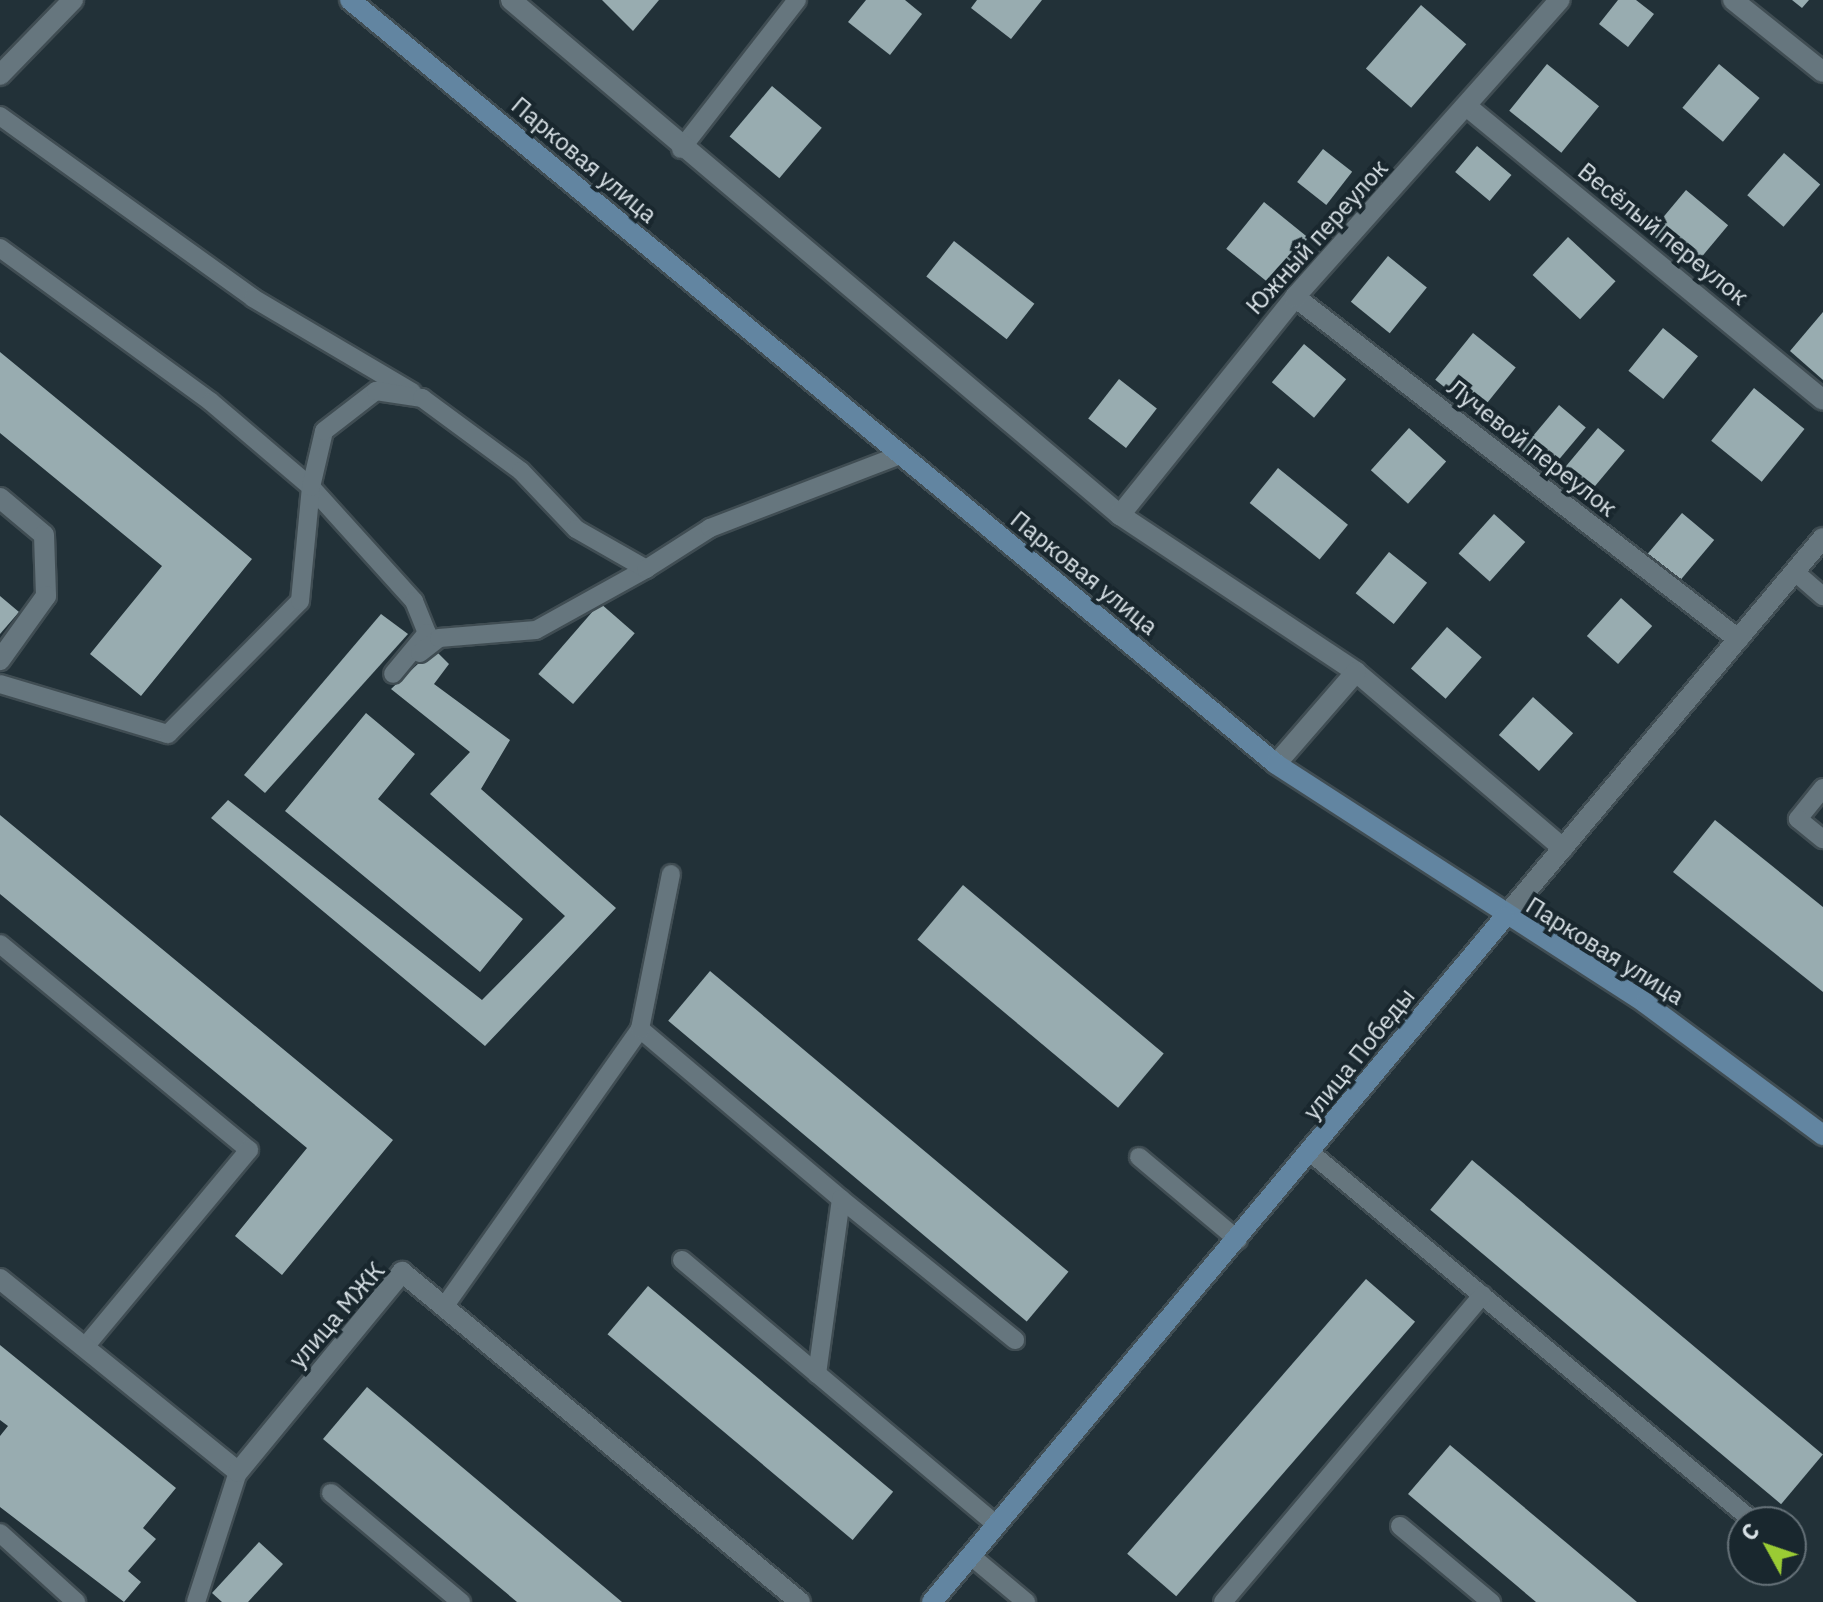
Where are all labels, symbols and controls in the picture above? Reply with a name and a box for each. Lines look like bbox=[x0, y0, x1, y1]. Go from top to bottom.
street label: Парковая улица bbox=[506, 91, 662, 229]
street label: Южный переулок bbox=[1240, 154, 1394, 320]
street label: Весёлый переулок bbox=[1572, 157, 1754, 311]
street label: Лучевой переулок bbox=[1442, 373, 1622, 523]
street label: Парковая улица bbox=[1005, 505, 1163, 641]
street label: Парковая улица bbox=[1521, 891, 1689, 1011]
street label: улица Победы bbox=[1297, 982, 1421, 1126]
street label: улица МЖК bbox=[283, 1256, 391, 1374]
north arrow bbox=[1727, 1506, 1807, 1586]
text: С bbox=[1734, 1517, 1765, 1546]

